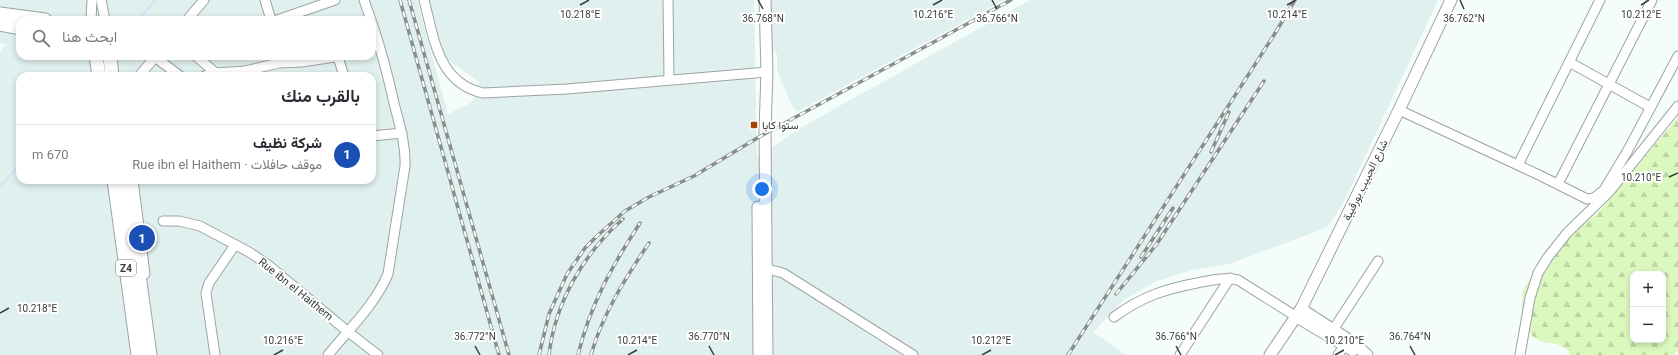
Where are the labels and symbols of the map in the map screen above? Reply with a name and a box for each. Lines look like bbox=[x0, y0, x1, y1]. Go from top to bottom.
text: 10.218°E bbox=[560, 9, 600, 20]
text: 10.216°E bbox=[913, 9, 953, 20]
text: 10.214°E bbox=[1267, 9, 1307, 20]
text: 10.212°E bbox=[1621, 9, 1661, 20]
text: 36.768°N bbox=[742, 13, 784, 24]
text: 36.766°N bbox=[976, 13, 1018, 24]
text: 36.762°N bbox=[1443, 13, 1485, 24]
place label: ستوا كابا bbox=[762, 119, 799, 132]
marker: ستوا كابا bbox=[749, 120, 759, 130]
street label: شارع الحبيب بورقيبة bbox=[1340, 137, 1392, 223]
text: 10.210°E bbox=[1621, 172, 1661, 183]
your location bbox=[752, 179, 772, 199]
pin: 1 bbox=[129, 223, 155, 253]
street label: Rue ibn el Haithem bbox=[256, 255, 336, 323]
road number: Z4 bbox=[116, 260, 136, 276]
text: 10.218°E bbox=[17, 303, 57, 314]
text: 36.772°N bbox=[454, 331, 496, 342]
text: 36.770°N bbox=[688, 331, 730, 342]
text: 36.766°N bbox=[1155, 331, 1197, 342]
text: 36.764°N bbox=[1389, 331, 1431, 342]
text: 10.216°E bbox=[263, 335, 303, 346]
text: 10.214°E bbox=[617, 335, 657, 346]
text: 10.212°E bbox=[971, 335, 1011, 346]
text: 10.210°E bbox=[1324, 335, 1364, 346]

